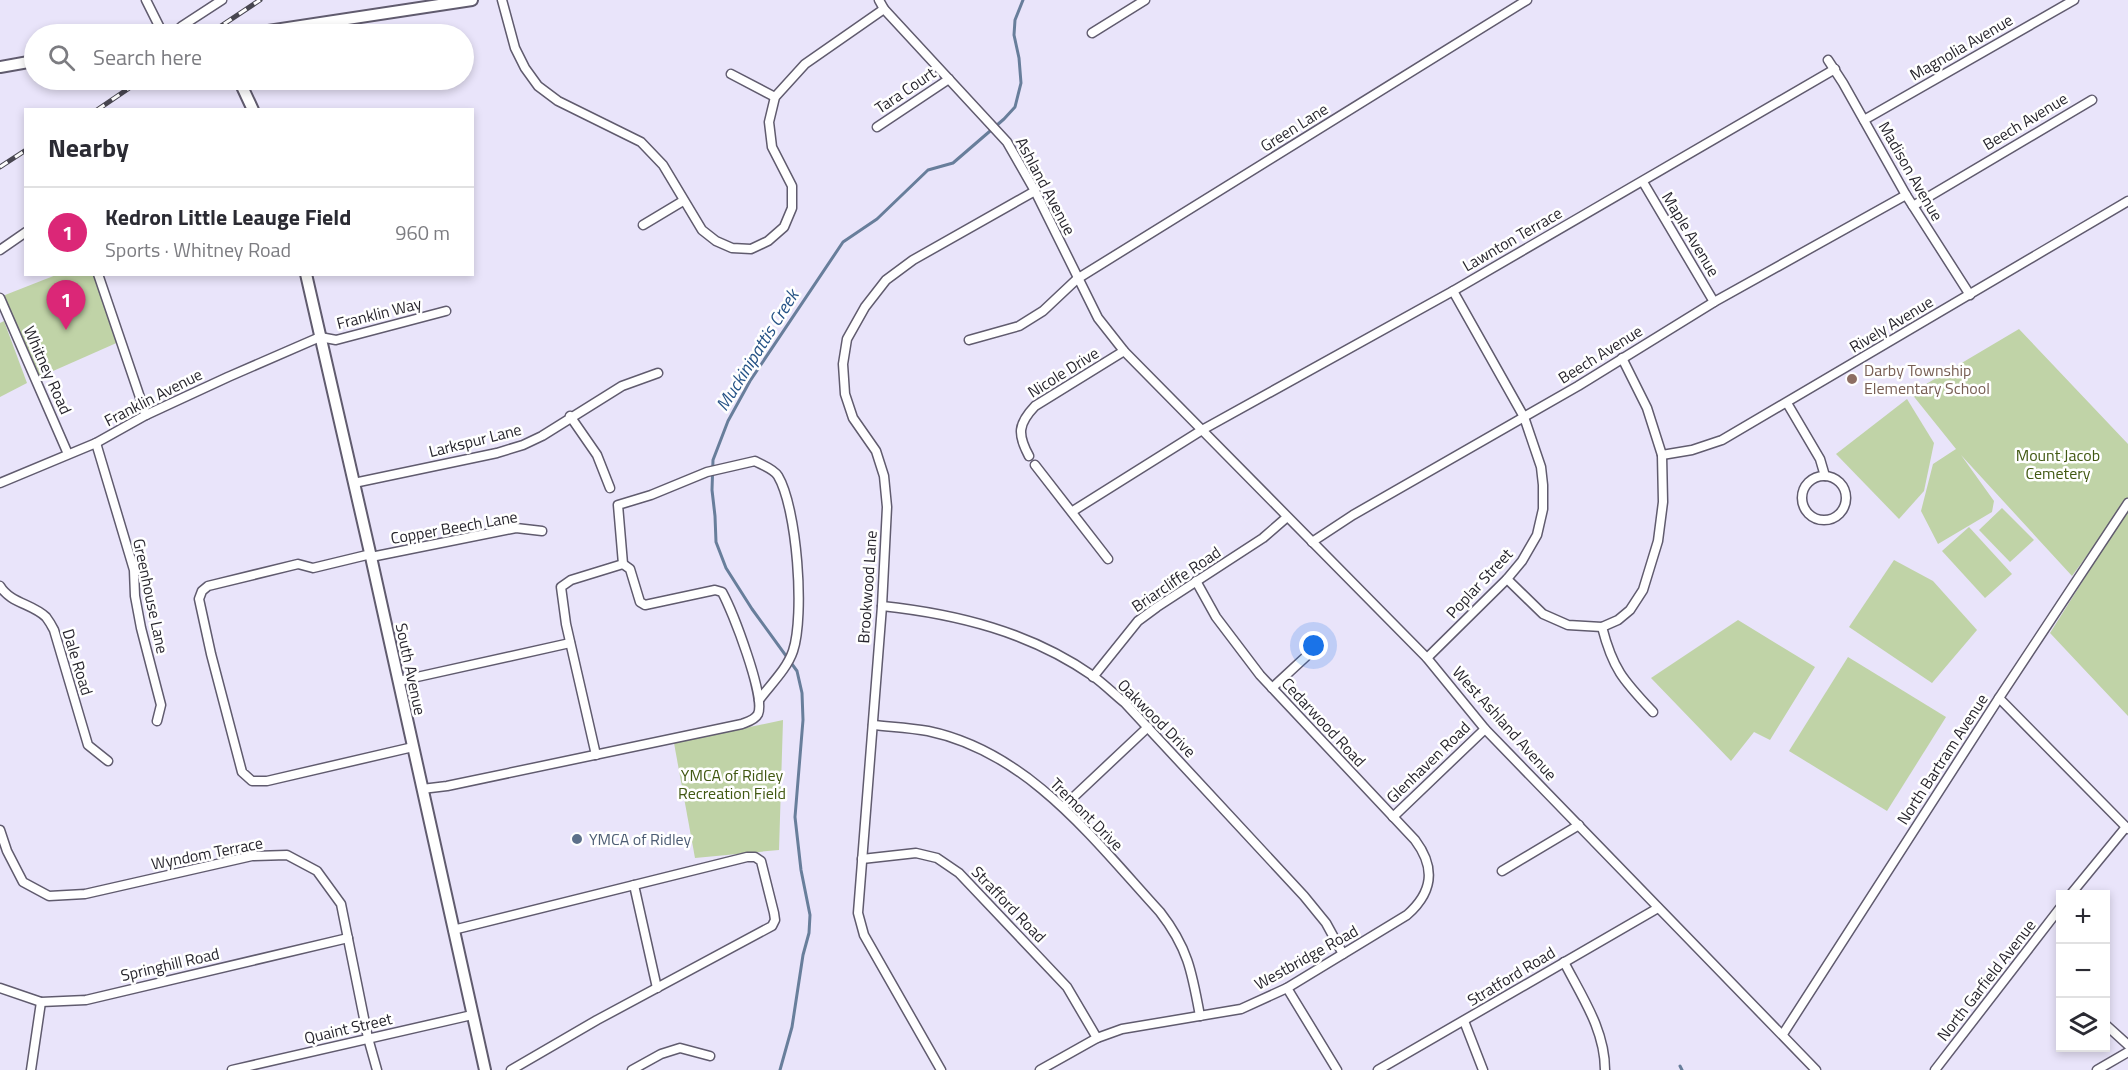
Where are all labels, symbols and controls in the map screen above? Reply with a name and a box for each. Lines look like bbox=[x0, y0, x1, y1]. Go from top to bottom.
street label: Magnolia Avenue bbox=[1905, 8, 2017, 86]
search box bbox=[24, 24, 474, 90]
text: Search here bbox=[93, 40, 202, 74]
icon: search bbox=[45, 41, 78, 74]
street label: Tara Court bbox=[870, 61, 941, 119]
street label: Beech Avenue bbox=[1978, 86, 2072, 156]
street label: Green Lane bbox=[1255, 97, 1333, 157]
street label: Madison Avenue bbox=[1873, 117, 1949, 225]
text: Nearby bbox=[48, 128, 129, 167]
street label: Ashland Avenue bbox=[1010, 133, 1082, 239]
street label: Maple Avenue bbox=[1656, 187, 1726, 281]
text: Kedron Little Leauge Field bbox=[105, 200, 351, 234]
street label: Lawnton Terrace bbox=[1458, 201, 1566, 277]
text: 1 bbox=[62, 217, 73, 248]
text: 960 m bbox=[395, 217, 450, 248]
text: Sports · Whitney Road bbox=[105, 234, 291, 265]
pin: 1 bbox=[46, 280, 86, 330]
water label: Muckinipattis Creek bbox=[709, 282, 806, 416]
street label: Rively Avenue bbox=[1845, 290, 1937, 358]
street label: Franklin Way bbox=[334, 291, 424, 335]
street label: Beech Avenue bbox=[1553, 319, 1647, 389]
street label: Whitney Road bbox=[18, 322, 78, 418]
street label: Nicole Drive bbox=[1023, 341, 1103, 403]
place label: Darby Township Elementary School bbox=[1864, 358, 1990, 400]
street label: Franklin Avenue bbox=[100, 362, 206, 432]
marker: Darby Township Elementary School bbox=[1845, 372, 1859, 386]
street label: Larkspur Lane bbox=[426, 417, 524, 463]
park label: Mount Jacob Cemetery bbox=[2016, 443, 2100, 485]
street label: Copper Beech Lane bbox=[389, 504, 519, 550]
street label: Brookwood Lane bbox=[851, 530, 883, 644]
street label: Greenhouse Lane bbox=[127, 536, 175, 656]
street label: Briarcliffe Road bbox=[1127, 540, 1225, 618]
street label: Poplar Street bbox=[1440, 542, 1518, 623]
street label: South Avenue bbox=[390, 621, 432, 717]
street label: Dale Road bbox=[57, 626, 99, 698]
your location bbox=[1299, 631, 1328, 660]
street label: West Ashland Avenue bbox=[1447, 661, 1563, 785]
street label: Cedarwood Road bbox=[1276, 672, 1372, 772]
street label: Oakwood Drive bbox=[1112, 673, 1202, 763]
street label: North Bartram Avenue bbox=[1891, 689, 1993, 829]
street label: Glenhaven Road bbox=[1380, 715, 1476, 809]
park label: YMCA of Ridley Recreation Field bbox=[678, 763, 786, 805]
street label: Tremont Drive bbox=[1045, 772, 1129, 856]
place label: YMCA of Ridley bbox=[589, 827, 692, 851]
street label: Wyndom Terrace bbox=[149, 830, 265, 876]
marker: YMCA of Ridley bbox=[570, 832, 584, 846]
street label: Strafford Road bbox=[966, 860, 1052, 948]
map controls bbox=[2056, 890, 2110, 1052]
button: + bbox=[2056, 890, 2110, 944]
street label: North Garfield Avenue bbox=[1931, 914, 2041, 1046]
street label: Westbridge Road bbox=[1250, 919, 1362, 995]
street label: Stratford Road bbox=[1462, 940, 1560, 1012]
street label: Springhill Road bbox=[118, 941, 222, 987]
button: − bbox=[2056, 944, 2110, 998]
button: layers bbox=[2056, 998, 2110, 1052]
street label: Quaint Street bbox=[302, 1006, 395, 1050]

